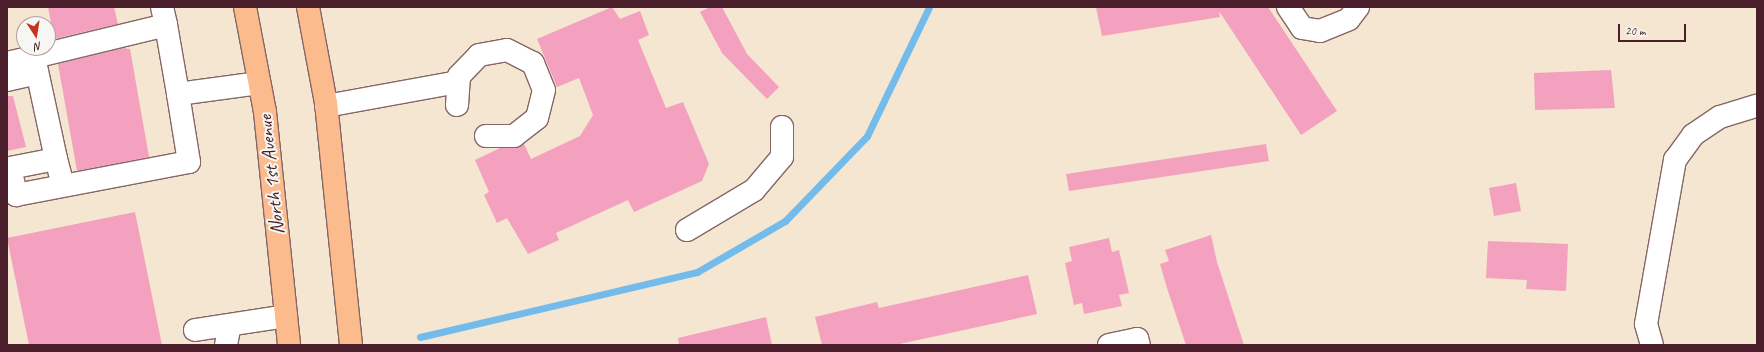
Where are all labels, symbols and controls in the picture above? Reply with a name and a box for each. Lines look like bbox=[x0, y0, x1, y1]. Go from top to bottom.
north arrow bbox=[16, 16, 56, 56]
scale bar bbox=[1620, 16, 1688, 42]
text: 20 m bbox=[1625, 23, 1645, 39]
text: N bbox=[33, 39, 43, 54]
street label: North 1st Avenue bbox=[253, 114, 289, 236]

